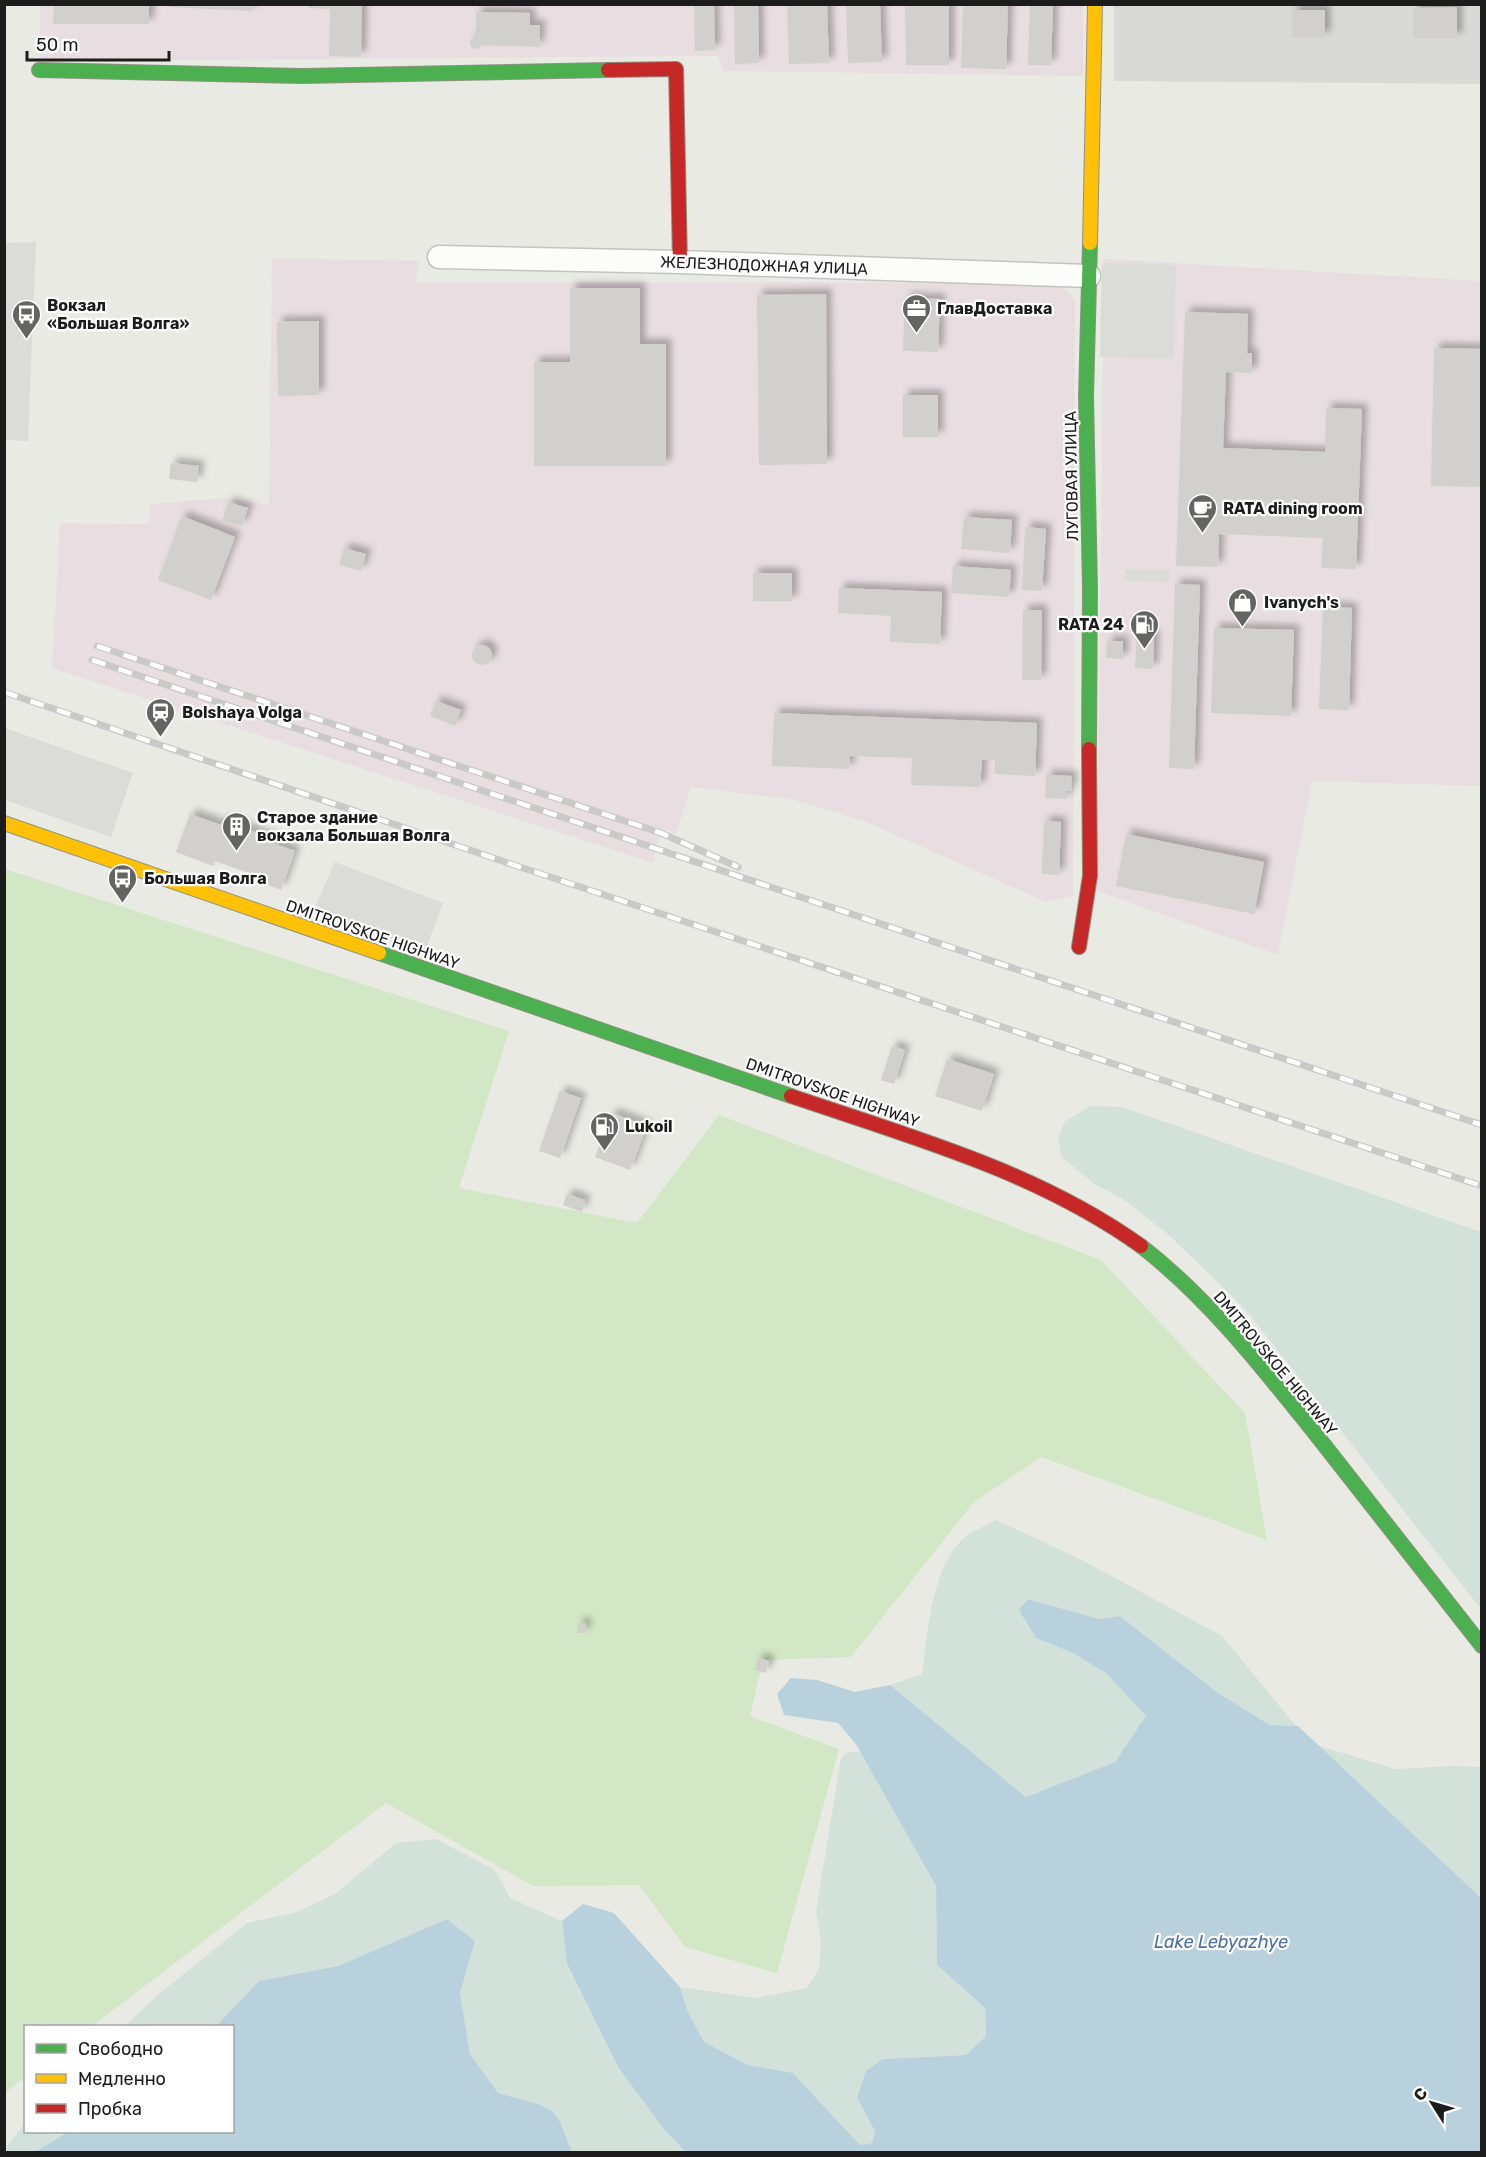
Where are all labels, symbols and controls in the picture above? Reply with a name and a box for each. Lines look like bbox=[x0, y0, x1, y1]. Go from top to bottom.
scale bar bbox=[27, 24, 170, 62]
text: 50 m bbox=[36, 34, 79, 56]
street label: ЖЕЛЕЗНОДОЖНАЯ УЛИЦА bbox=[660, 252, 868, 279]
office icon: ГлавДоставка bbox=[900, 292, 932, 334]
place label: Вокзал «Большая Волга» bbox=[47, 296, 190, 333]
bus stop icon: Вокзал «Большая Волга» bbox=[10, 298, 42, 340]
place label: ГлавДоставка bbox=[937, 299, 1052, 318]
street label: ЛУГОВАЯ УЛИЦА bbox=[1061, 410, 1082, 541]
cafe icon: RATA dining room bbox=[1186, 492, 1218, 534]
place label: RATA dining room bbox=[1223, 499, 1363, 518]
shop icon: Ivanych's bbox=[1227, 586, 1259, 628]
place label: Ivanych's bbox=[1264, 593, 1339, 612]
fuel station icon: RATA 24 bbox=[1129, 608, 1161, 650]
place label: RATA 24 bbox=[1058, 615, 1124, 634]
station icon: Bolshaya Volga bbox=[145, 696, 177, 738]
place label: Bolshaya Volga bbox=[182, 703, 302, 722]
place label: Старое здание вокзала Большая Волга bbox=[257, 808, 450, 845]
building icon: Старое здание вокзала Большая Волга bbox=[220, 810, 252, 852]
bus stop icon: Большая Волга bbox=[107, 862, 139, 904]
place label: Большая Волга bbox=[144, 869, 267, 888]
street label: DMITROVSKOE HIGHWAY bbox=[284, 896, 462, 973]
street label: DMITROVSKOE HIGHWAY bbox=[744, 1054, 922, 1131]
fuel station icon: Lukoil bbox=[588, 1110, 620, 1152]
place label: Lukoil bbox=[625, 1117, 673, 1136]
street label: DMITROVSKOE HIGHWAY bbox=[1210, 1287, 1341, 1439]
water label: Lake Lebyazhye bbox=[1154, 1931, 1288, 1953]
legend bbox=[24, 2025, 234, 2133]
text: Свободно bbox=[78, 2038, 163, 2060]
text: Медленно bbox=[78, 2068, 166, 2090]
north arrow bbox=[1402, 2073, 1462, 2133]
text: С bbox=[1409, 2084, 1431, 2104]
text: Пробка bbox=[78, 2098, 142, 2120]

